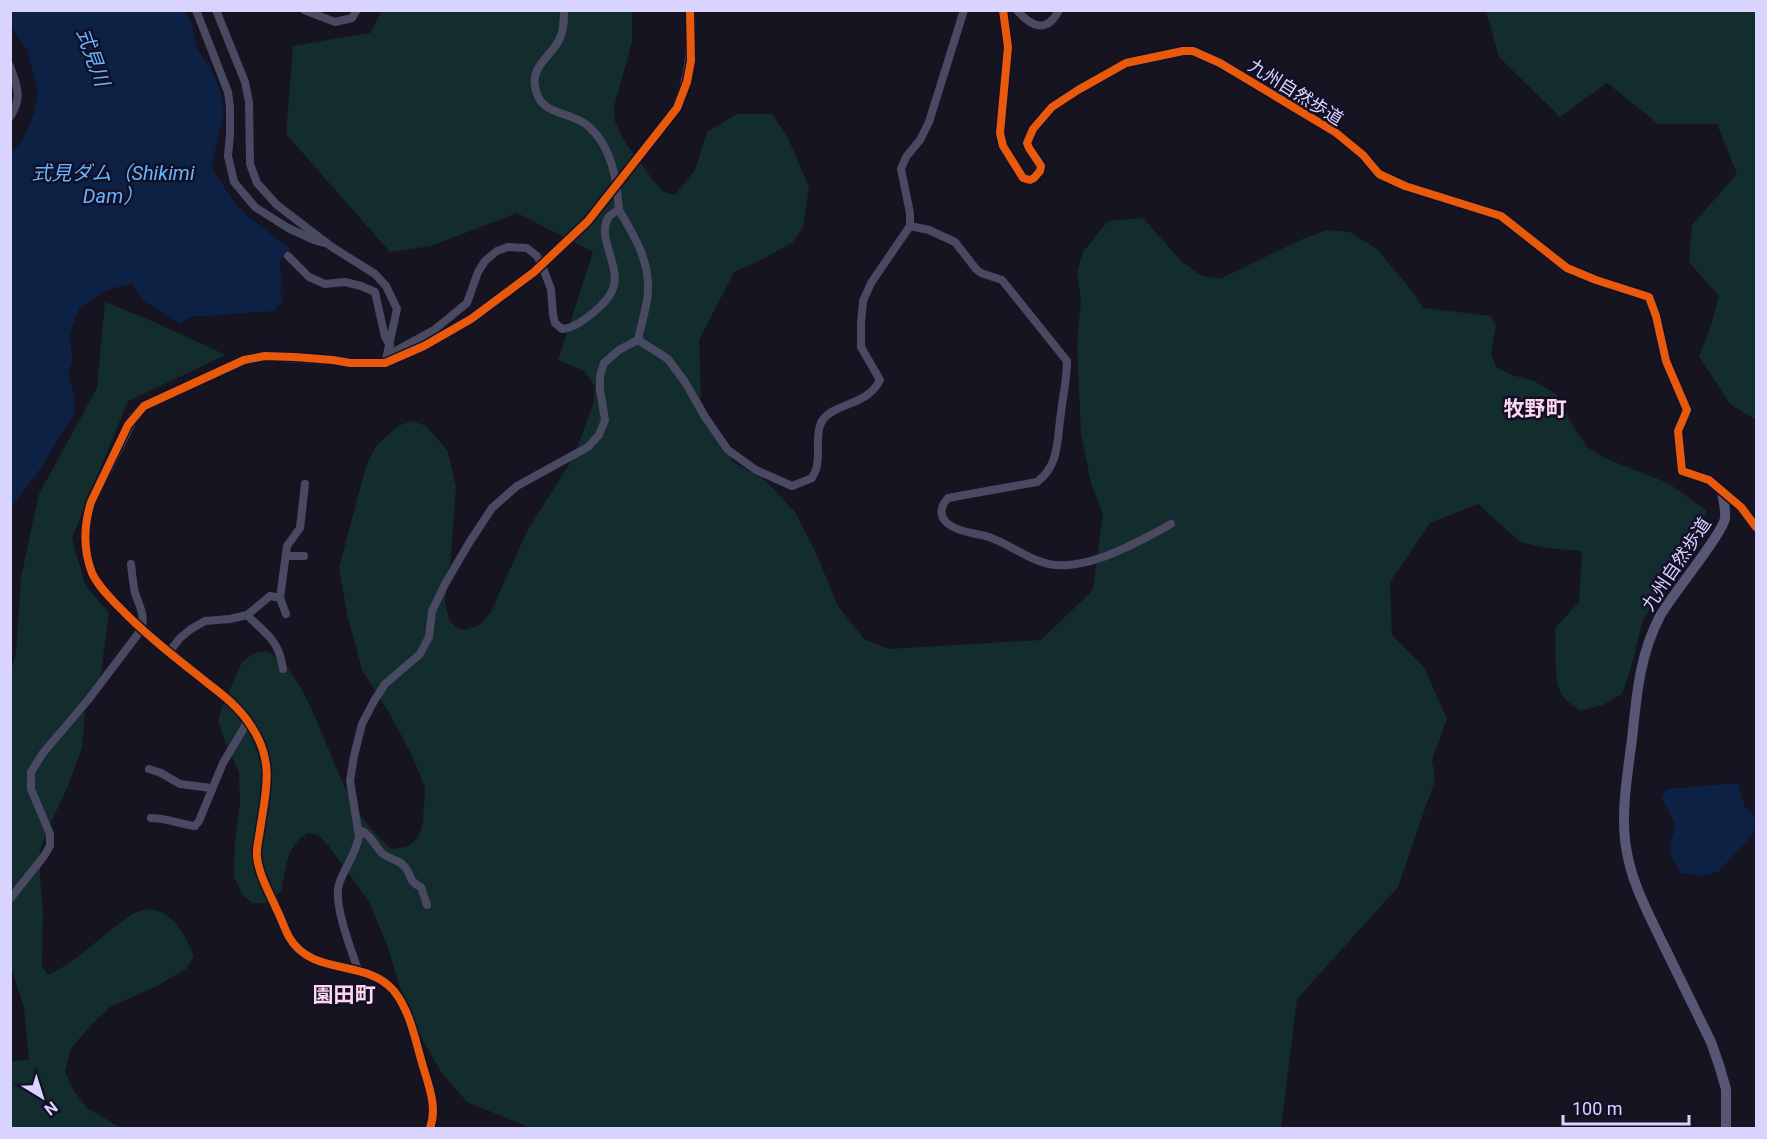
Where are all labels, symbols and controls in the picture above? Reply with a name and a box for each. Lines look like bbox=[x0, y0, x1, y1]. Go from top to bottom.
water label: 式見川 bbox=[71, 25, 115, 91]
street label: 九州自然歩道 bbox=[1245, 54, 1347, 130]
water label: 式見ダム（Shikimi Dam） bbox=[31, 161, 195, 208]
district label: 牧野町 bbox=[1504, 397, 1567, 421]
street label: 九州自然歩道 bbox=[1637, 513, 1715, 615]
district label: 園田町 bbox=[313, 983, 376, 1007]
north arrow bbox=[12, 1067, 72, 1127]
scale bar bbox=[1563, 1088, 1689, 1126]
text: N bbox=[41, 1097, 61, 1119]
text: 100 m bbox=[1572, 1098, 1623, 1119]

